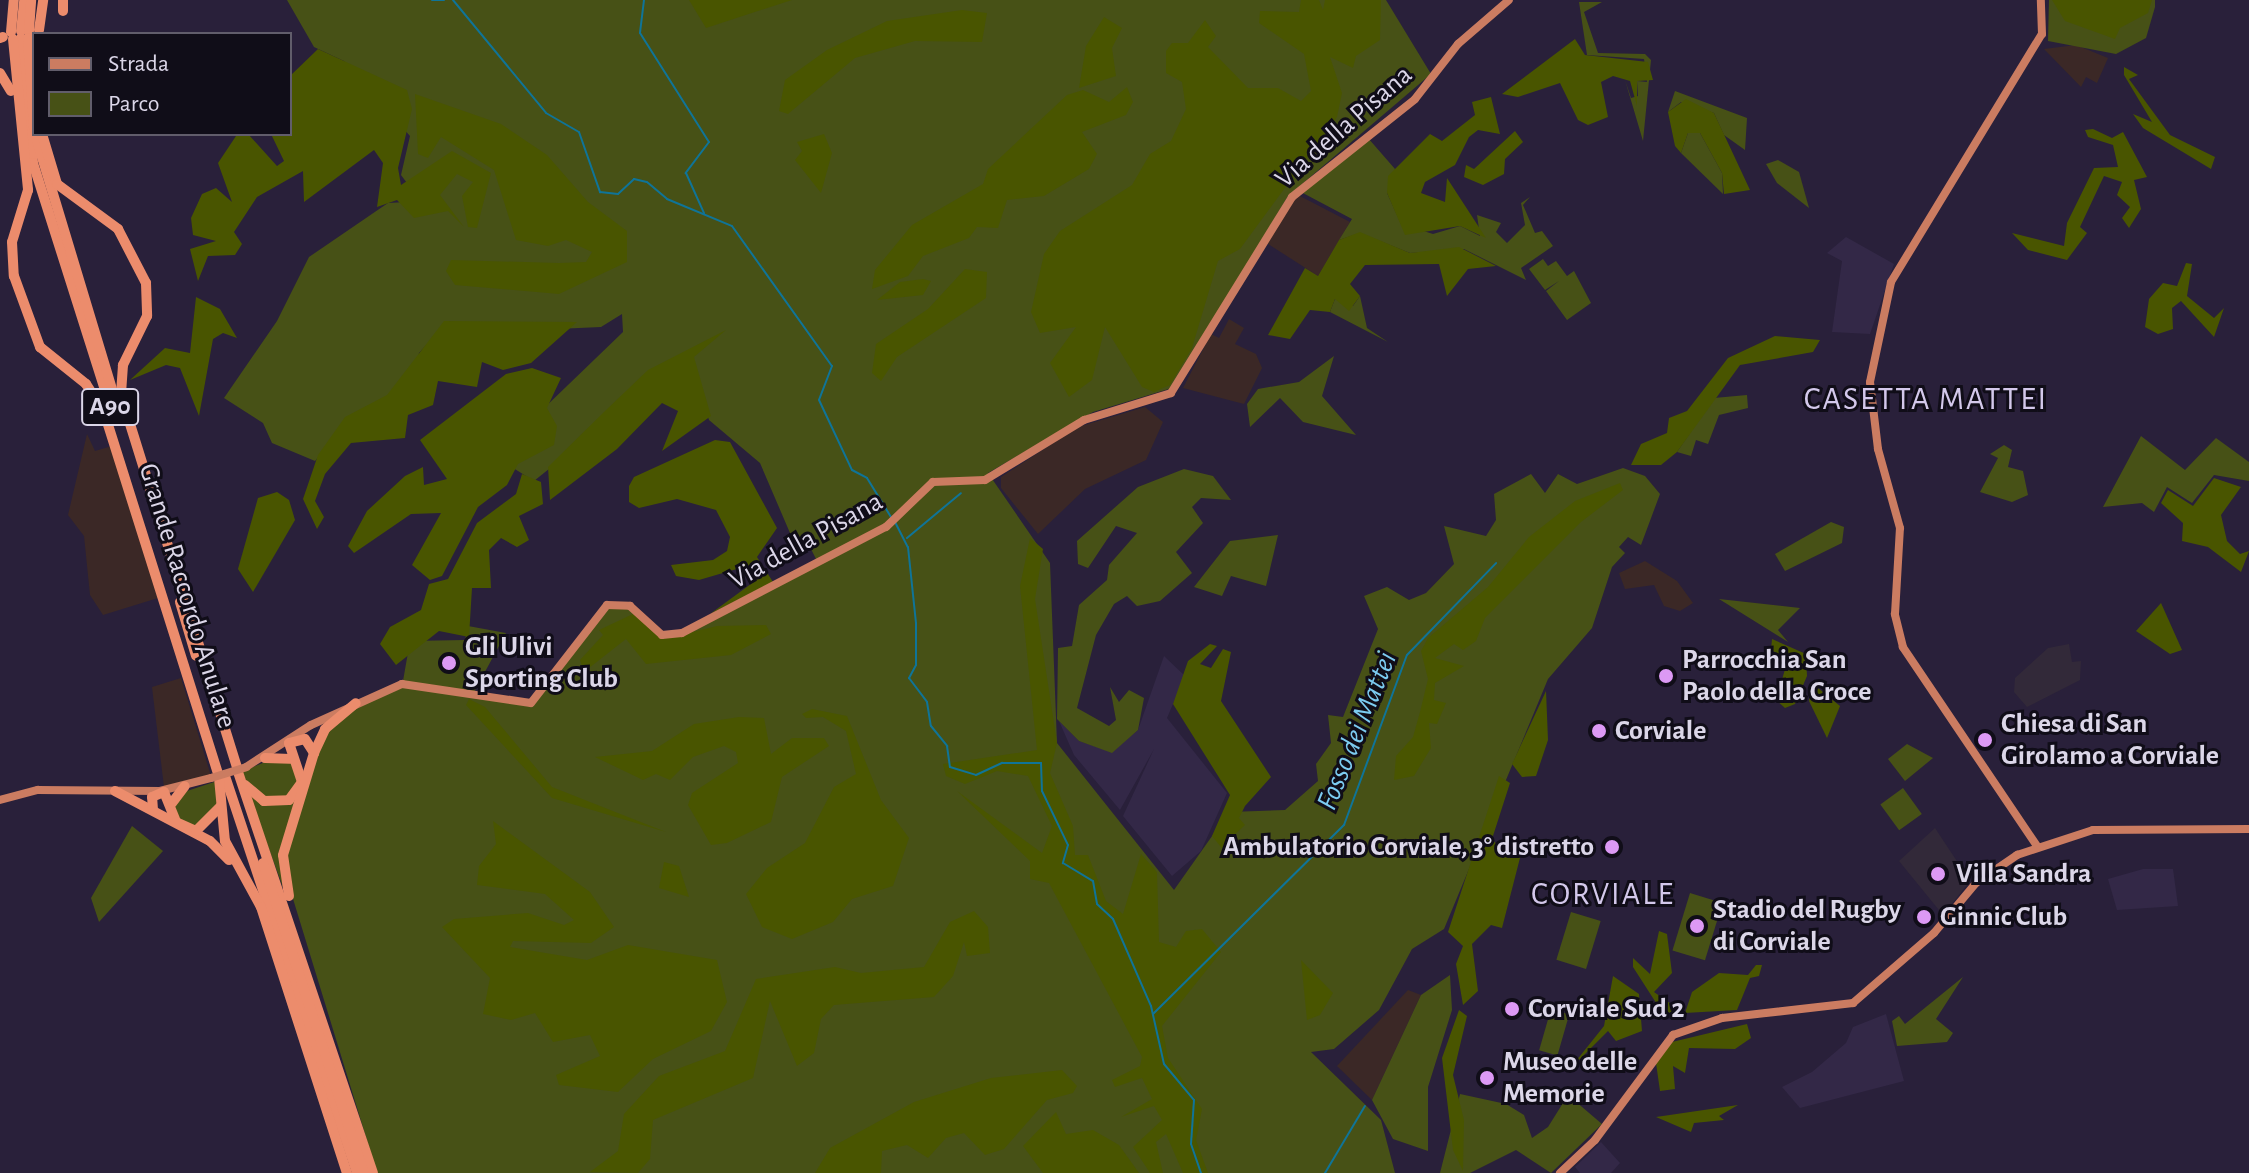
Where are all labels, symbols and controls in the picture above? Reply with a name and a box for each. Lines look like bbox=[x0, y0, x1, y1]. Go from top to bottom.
legend bbox=[32, 32, 292, 136]
text: Strada bbox=[108, 52, 169, 76]
street label: Via della Pisana bbox=[1269, 58, 1419, 196]
text: Parco bbox=[108, 92, 159, 116]
district label: CASETTA MATTEI bbox=[1804, 380, 2048, 418]
road number: A90 bbox=[80, 385, 140, 429]
street label: Grande Raccordo Anulare bbox=[131, 460, 243, 732]
street label: Via della Pisana bbox=[723, 485, 889, 597]
place label: Gli Ulivi Sporting Club bbox=[465, 630, 618, 696]
place label: Parrocchia San Paolo della Croce bbox=[1682, 643, 1871, 709]
water label: Fosso dei Mattei bbox=[1309, 647, 1405, 815]
marker: Gli Ulivi Sporting Club bbox=[440, 654, 458, 672]
marker: Parrocchia San Paolo della Croce bbox=[1657, 667, 1675, 685]
place label: Chiesa di San Girolamo a Corviale bbox=[2001, 707, 2219, 773]
place label: Corviale bbox=[1615, 714, 1706, 748]
marker: Corviale bbox=[1590, 722, 1608, 740]
marker: Chiesa di San Girolamo a Corviale bbox=[1976, 731, 1994, 749]
place label: Ambulatorio Corviale, 3° distretto bbox=[1223, 830, 1594, 864]
marker: Ambulatorio Corviale, 3° distretto bbox=[1601, 836, 1623, 858]
place label: Villa Sandra bbox=[1956, 857, 2091, 891]
marker: Villa Sandra bbox=[1927, 863, 1949, 885]
district label: CORVIALE bbox=[1531, 875, 1675, 913]
place label: Stadio del Rugby di Corviale bbox=[1713, 893, 1901, 959]
place label: Ginnic Club bbox=[1940, 900, 2067, 934]
marker: Ginnic Club bbox=[1915, 908, 1933, 926]
marker: Stadio del Rugby di Corviale bbox=[1688, 917, 1706, 935]
place label: Corviale Sud 2 bbox=[1528, 992, 1684, 1026]
marker: Corviale Sud 2 bbox=[1503, 1000, 1521, 1018]
place label: Museo delle Memorie bbox=[1503, 1045, 1637, 1111]
marker: Museo delle Memorie bbox=[1478, 1069, 1496, 1087]

